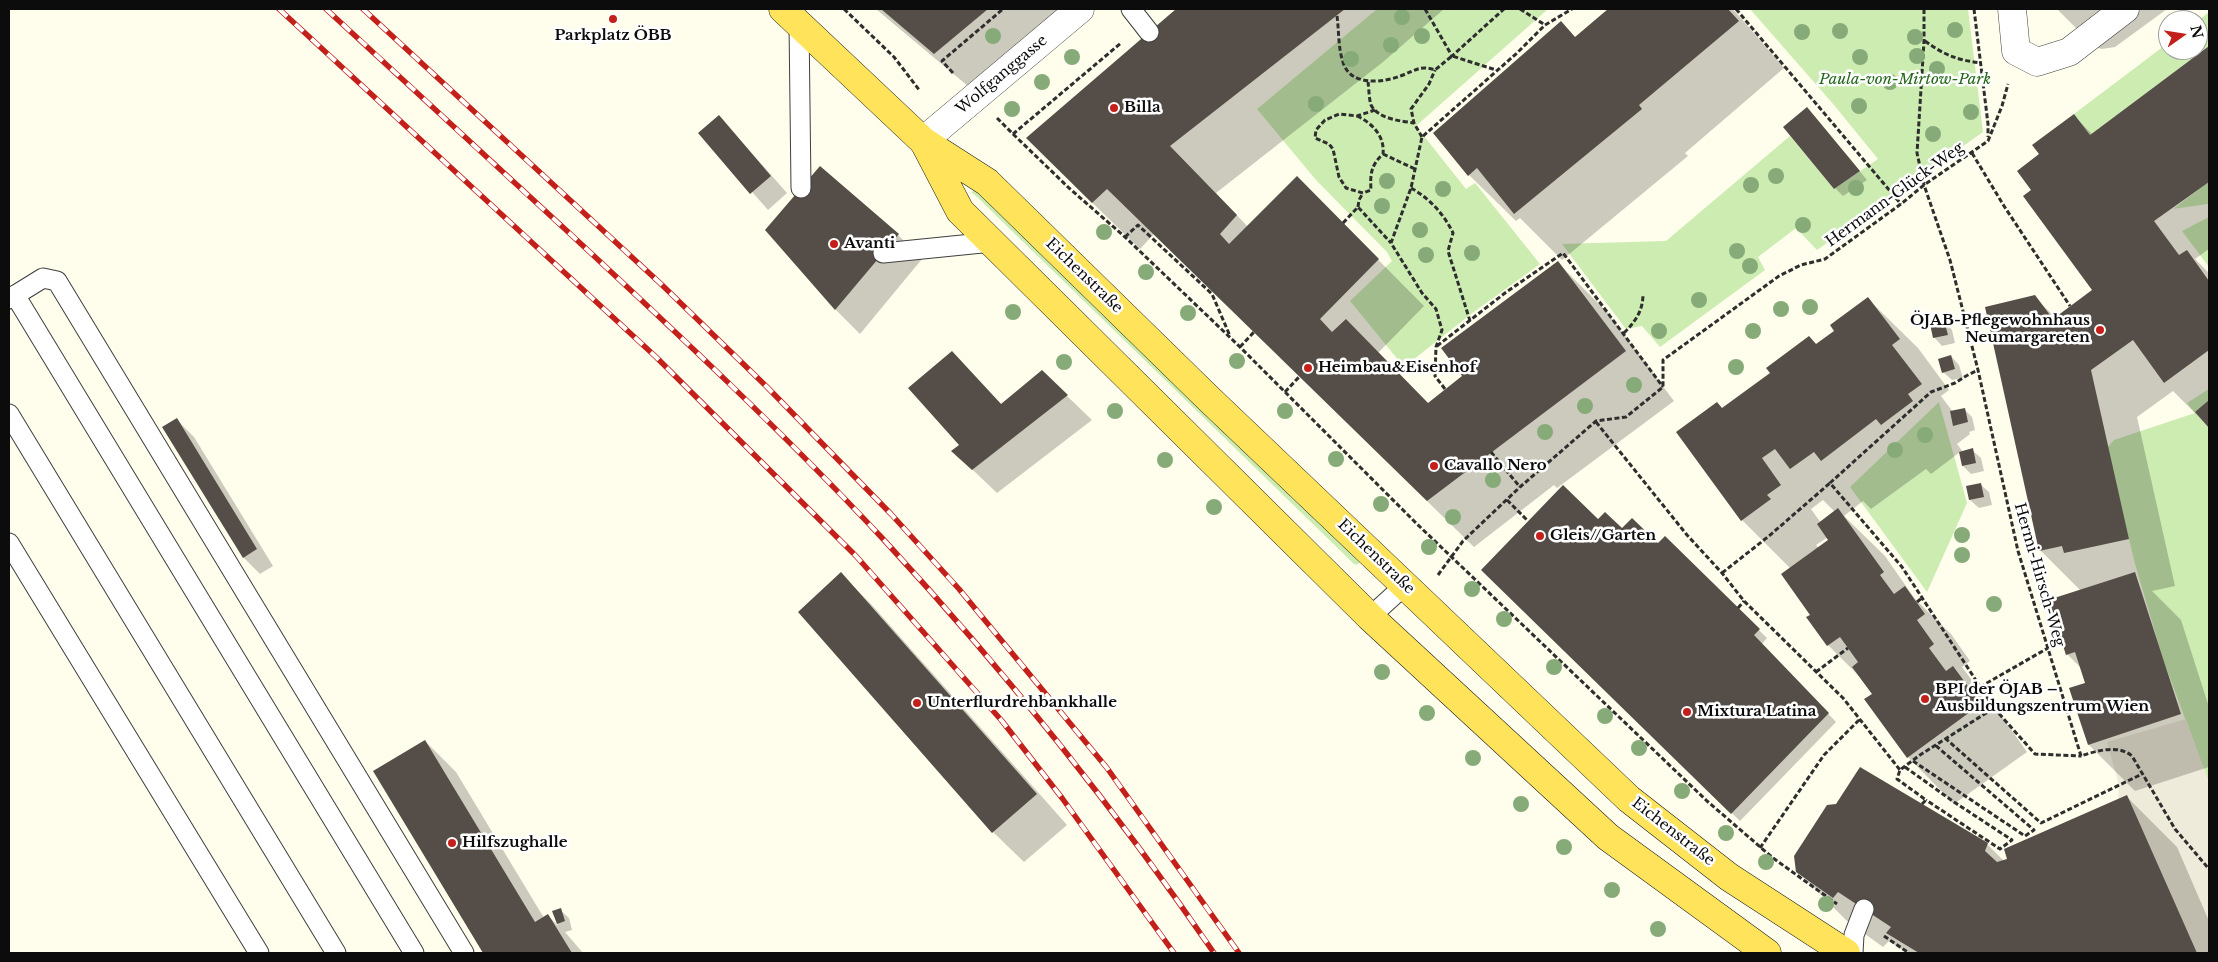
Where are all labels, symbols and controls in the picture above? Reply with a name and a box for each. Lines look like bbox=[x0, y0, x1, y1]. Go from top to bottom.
north arrow bbox=[2158, 10, 2208, 60]
marker: Parkplatz ÖBB bbox=[607, 13, 619, 25]
text: N bbox=[2186, 23, 2207, 40]
place label: Parkplatz ÖBB bbox=[554, 27, 672, 45]
street label: Wolfganggasse bbox=[953, 32, 1051, 118]
park label: Paula-von-Mirtow-Park bbox=[1819, 71, 1991, 89]
place label: Billa bbox=[1124, 99, 1161, 117]
marker: Billa bbox=[1108, 102, 1120, 114]
street label: Hermann-Glück-Weg bbox=[1822, 139, 1968, 251]
place label: Avanti bbox=[844, 235, 895, 253]
street label: Eichenstraße bbox=[1042, 235, 1126, 317]
marker: Avanti bbox=[828, 238, 840, 250]
place label: ÖJAB-Pflegewohnhaus Neumargareten bbox=[1910, 312, 2090, 347]
marker: ÖJAB-Pflegewohnhaus Neumargareten bbox=[2094, 324, 2106, 336]
place label: Heimbau&Eisenhof bbox=[1318, 359, 1476, 377]
marker: Heimbau&Eisenhof bbox=[1302, 362, 1314, 374]
place label: Cavallo Nero bbox=[1444, 457, 1547, 475]
marker: Cavallo Nero bbox=[1428, 460, 1440, 472]
street label: Hermi-Hirsch-Weg bbox=[2010, 501, 2068, 649]
street label: Eichenstraße bbox=[1334, 516, 1418, 598]
place label: Gleis//Garten bbox=[1550, 527, 1656, 545]
marker: Gleis//Garten bbox=[1534, 530, 1546, 542]
place label: BPI der ÖJAB – Ausbildungszentrum Wien bbox=[1935, 681, 2149, 716]
marker: BPI der ÖJAB – Ausbildungszentrum Wien bbox=[1919, 693, 1931, 705]
place label: Unterflurdrehbankhalle bbox=[927, 694, 1117, 712]
marker: Unterflurdrehbankhalle bbox=[911, 697, 923, 709]
place label: Mixtura Latina bbox=[1697, 703, 1816, 721]
marker: Mixtura Latina bbox=[1681, 706, 1693, 718]
street label: Eichenstraße bbox=[1628, 794, 1718, 870]
place label: Hilfszughalle bbox=[462, 834, 568, 852]
marker: Hilfszughalle bbox=[446, 837, 458, 849]

